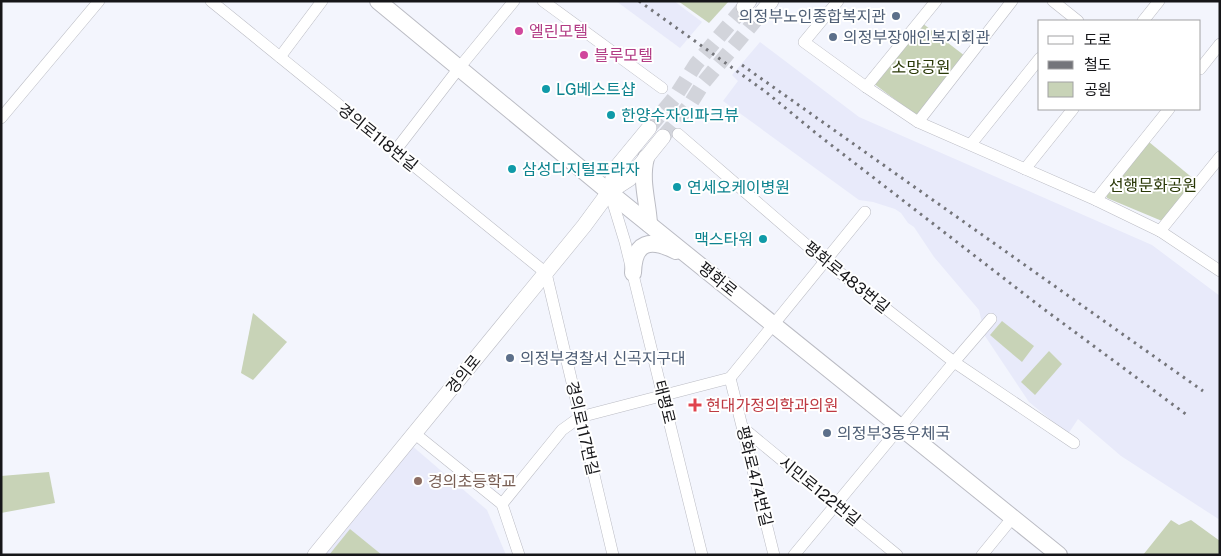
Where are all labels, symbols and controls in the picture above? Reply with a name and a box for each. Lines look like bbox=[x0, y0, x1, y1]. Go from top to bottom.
place label: 의정부노인종합복지관 bbox=[739, 7, 886, 26]
marker: 의정부노인종합복지관 bbox=[890, 10, 902, 22]
legend bbox=[1038, 20, 1201, 110]
place label: 엘린모텔 bbox=[529, 22, 588, 41]
marker: 엘린모텔 bbox=[513, 25, 525, 37]
place label: 의정부장애인복지회관 bbox=[843, 28, 990, 47]
marker: 의정부장애인복지회관 bbox=[827, 31, 839, 43]
text: 도로 bbox=[1084, 31, 1112, 48]
place label: 블루모텔 bbox=[594, 46, 653, 65]
marker: 블루모텔 bbox=[578, 49, 590, 61]
text: 철도 bbox=[1084, 56, 1112, 73]
park label: 소망공원 bbox=[892, 58, 950, 77]
place label: LG베스트샵 bbox=[556, 80, 636, 99]
text: 공원 bbox=[1084, 81, 1112, 98]
marker: LG베스트샵 bbox=[540, 83, 552, 95]
street label: 경의로118번길 bbox=[334, 99, 421, 175]
place label: 한양수자인파크뷰 bbox=[621, 106, 739, 125]
marker: 한양수자인파크뷰 bbox=[605, 109, 617, 121]
place label: 삼성디지털프라자 bbox=[522, 160, 640, 179]
marker: 삼성디지털프라자 bbox=[506, 163, 518, 175]
park label: 선행문화공원 bbox=[1109, 176, 1197, 195]
place label: 연세오케이병원 bbox=[687, 178, 790, 197]
marker: 연세오케이병원 bbox=[671, 181, 683, 193]
place label: 맥스타워 bbox=[694, 230, 753, 249]
marker: 맥스타워 bbox=[757, 233, 769, 245]
street label: 평화로483번길 bbox=[800, 237, 893, 317]
street label: 평화로 bbox=[695, 258, 741, 301]
place label: 의정부경찰서 신곡지구대 bbox=[520, 349, 686, 368]
street label: 경의로 bbox=[442, 351, 485, 397]
marker: 의정부경찰서 신곡지구대 bbox=[504, 352, 516, 364]
street label: 태평로 bbox=[650, 378, 679, 426]
street label: 경의로117번길 bbox=[562, 379, 603, 477]
place label: 현대가정의학과의원 bbox=[706, 396, 838, 415]
marker: 현대가정의학과의원 bbox=[688, 398, 702, 412]
street label: 평화로474번길 bbox=[733, 424, 776, 528]
place label: 의정부3동우체국 bbox=[837, 424, 950, 443]
marker: 의정부3동우체국 bbox=[821, 427, 833, 439]
street label: 시민로122번길 bbox=[775, 453, 864, 530]
place label: 경의초등학교 bbox=[428, 472, 516, 491]
marker: 경의초등학교 bbox=[412, 475, 424, 487]

